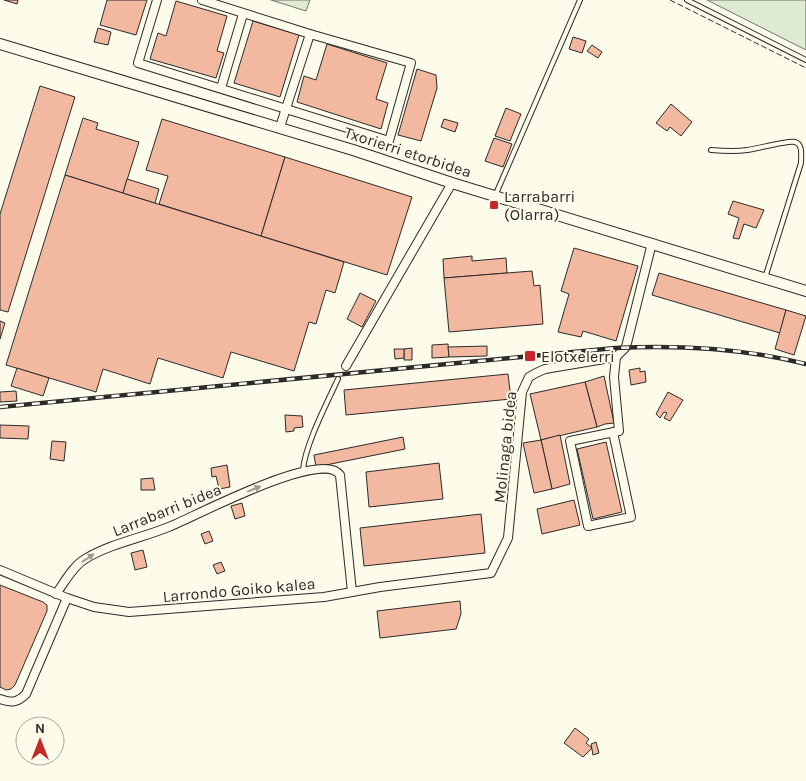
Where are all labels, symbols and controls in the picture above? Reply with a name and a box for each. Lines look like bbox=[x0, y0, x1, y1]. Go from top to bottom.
street label: Txorierri etorbidea bbox=[342, 122, 474, 182]
place label: Larrabarri (Olarra) bbox=[504, 187, 575, 224]
marker: Larrabarri (Olarra) bbox=[488, 199, 500, 211]
place label: Elotxelerri bbox=[541, 347, 615, 366]
marker: Elotxelerri bbox=[523, 349, 537, 363]
street label: Molinaga bidea bbox=[490, 390, 520, 504]
street label: Larrabarri bidea bbox=[110, 479, 224, 541]
one-way arrow bbox=[247, 485, 262, 493]
one-way arrow bbox=[81, 553, 95, 563]
street label: Larrondo Goiko kalea bbox=[162, 574, 316, 606]
north arrow bbox=[15, 716, 65, 766]
text: N bbox=[35, 720, 45, 737]

